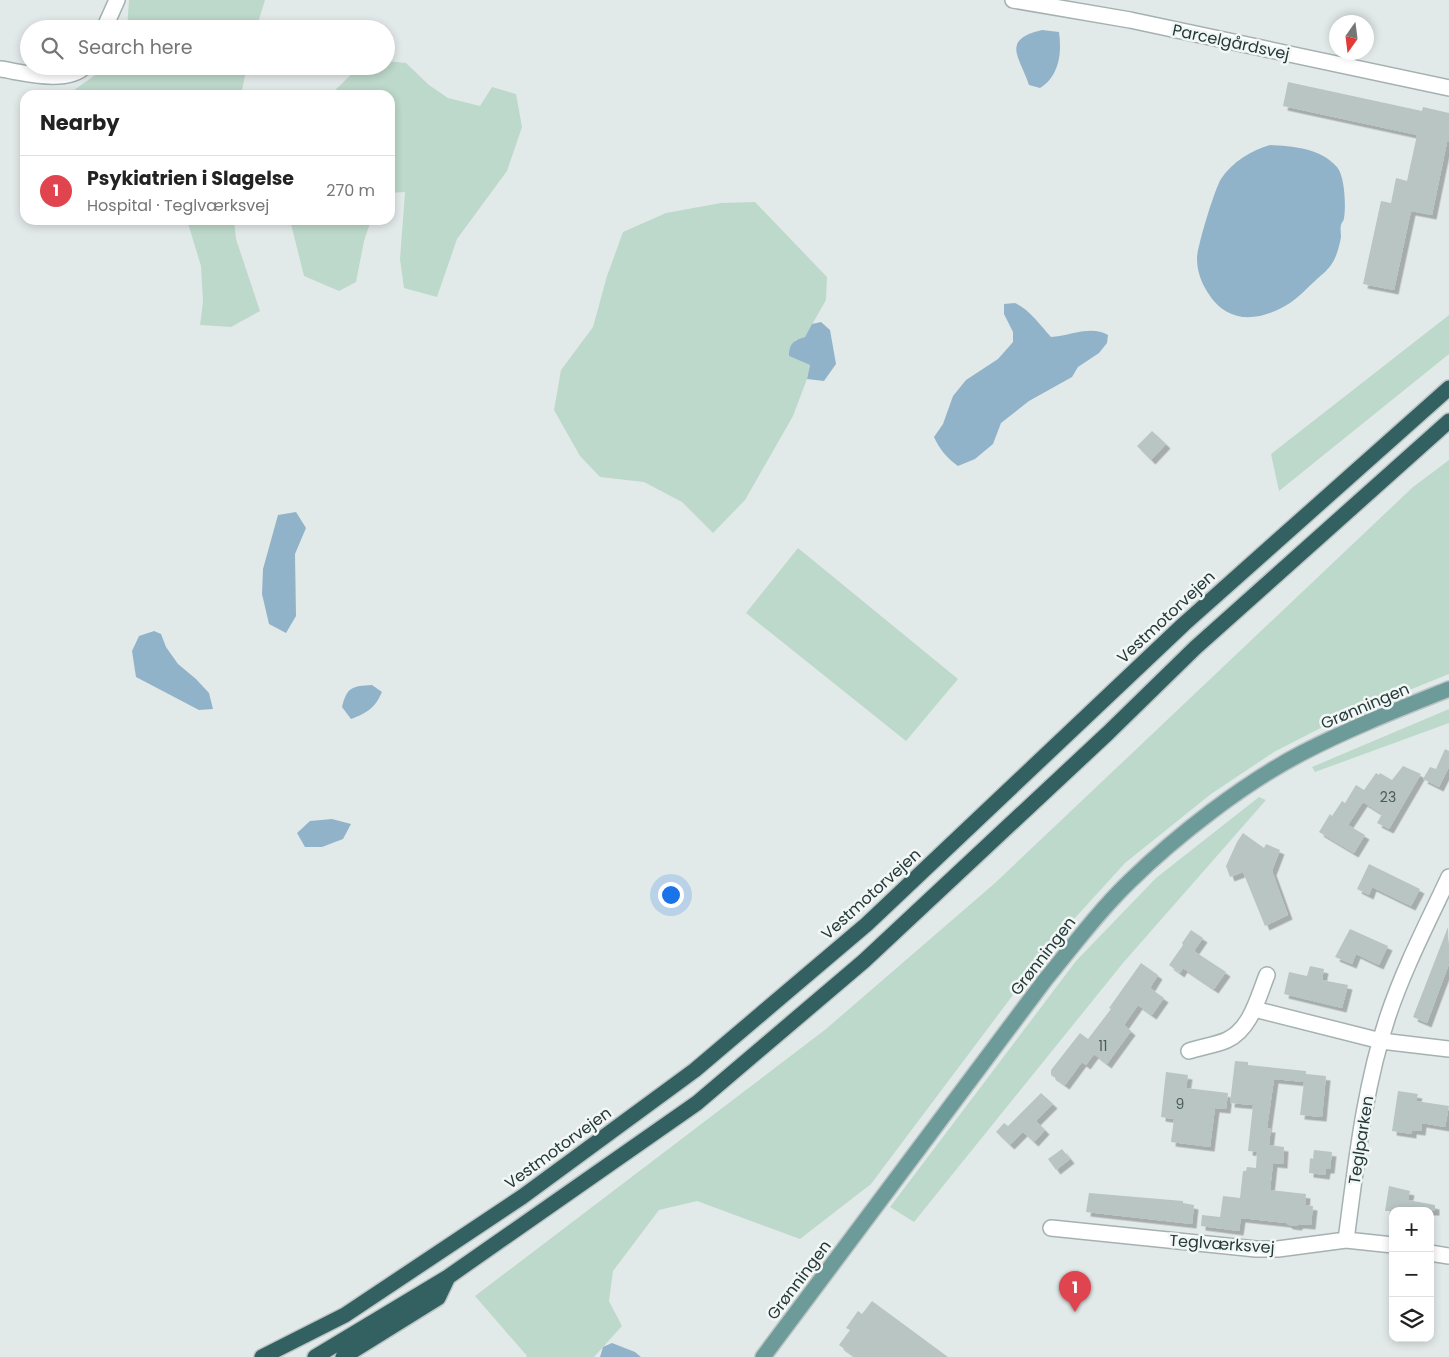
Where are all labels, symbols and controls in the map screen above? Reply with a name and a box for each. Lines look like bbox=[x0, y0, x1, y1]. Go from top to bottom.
north arrow bbox=[1329, 15, 1374, 60]
street label: Parcelgårdsvej bbox=[1170, 18, 1292, 66]
search box bbox=[20, 20, 395, 75]
icon: search bbox=[38, 34, 66, 62]
text: Search here bbox=[78, 34, 192, 61]
text: Nearby bbox=[40, 108, 120, 137]
text: Psykiatrien i Slagelse bbox=[87, 165, 294, 192]
text: 1 bbox=[53, 179, 59, 202]
text: 270 m bbox=[326, 179, 375, 202]
text: Hospital · Teglværksvej bbox=[87, 194, 269, 217]
street label: Vestmotorvejen bbox=[1112, 565, 1220, 669]
street label: Grønningen bbox=[1317, 677, 1413, 735]
house number: 23 bbox=[1380, 787, 1396, 807]
street label: Vestmotorvejen bbox=[816, 843, 926, 945]
your location bbox=[658, 882, 684, 908]
street label: Grønningen bbox=[1005, 912, 1081, 1000]
house number: 11 bbox=[1099, 1036, 1107, 1056]
house number: 9 bbox=[1176, 1094, 1184, 1114]
street label: Teglparken bbox=[1343, 1094, 1379, 1186]
street label: Vestmotorvejen bbox=[500, 1101, 616, 1195]
map controls bbox=[1389, 1207, 1434, 1342]
button: + bbox=[1389, 1207, 1434, 1252]
street label: Teglværksvej bbox=[1169, 1229, 1275, 1259]
street label: Grønningen bbox=[761, 1235, 837, 1325]
button: − bbox=[1389, 1252, 1434, 1297]
pin: 1 bbox=[1059, 1271, 1091, 1312]
button: layers bbox=[1389, 1297, 1434, 1342]

